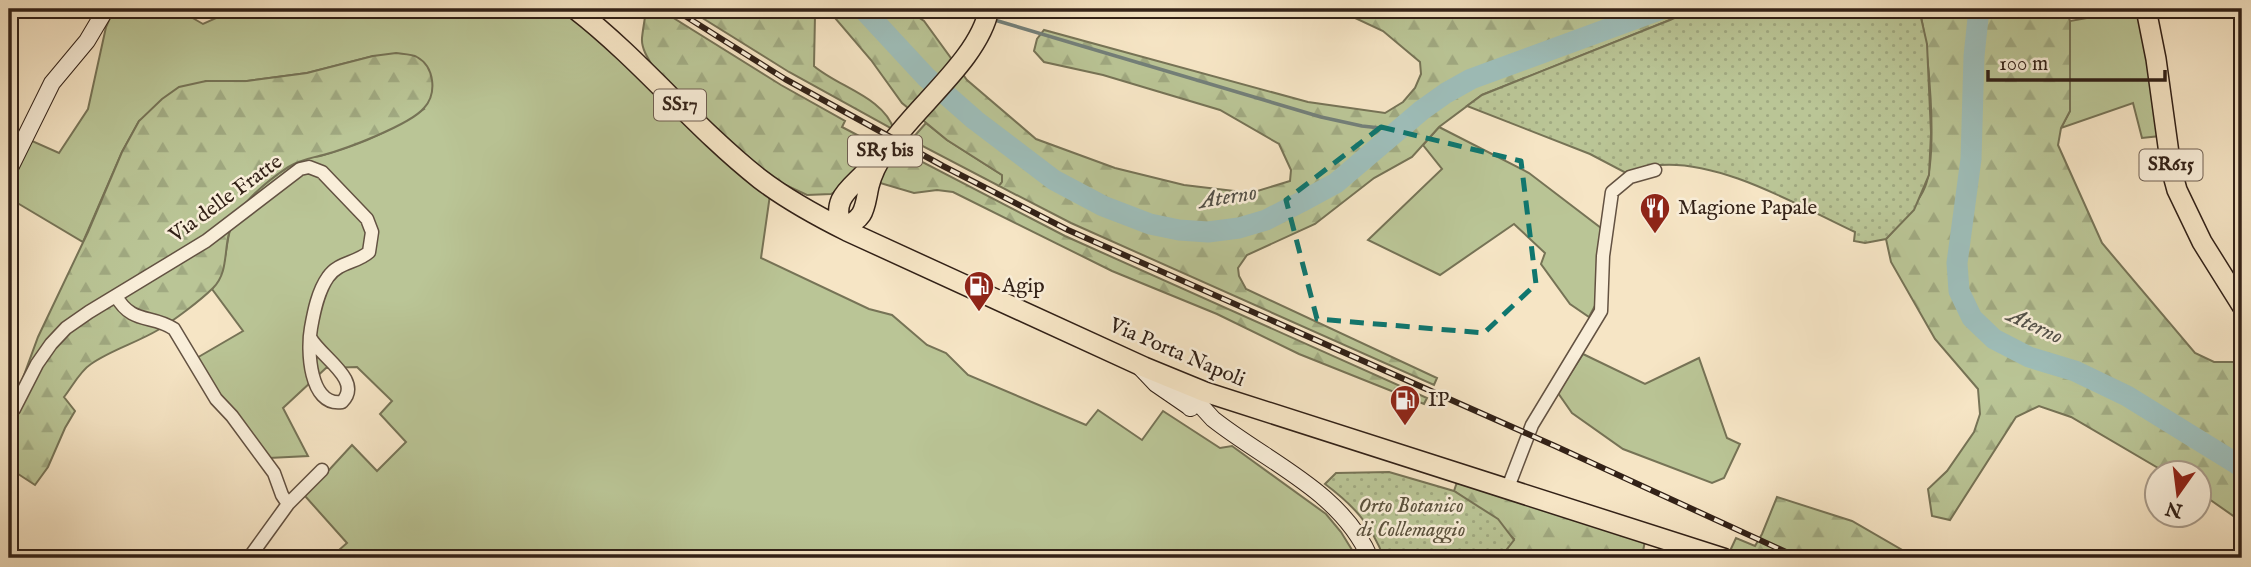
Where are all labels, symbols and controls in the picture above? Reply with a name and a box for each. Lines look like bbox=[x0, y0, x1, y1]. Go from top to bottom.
scale bar bbox=[1988, 38, 2165, 82]
text: 100 m bbox=[1999, 51, 2048, 78]
road number: SS17 bbox=[654, 90, 706, 120]
road number: SR5 bis bbox=[848, 136, 922, 167]
street label: Via delle Fratte bbox=[163, 149, 288, 250]
road number: SR615 bbox=[2140, 150, 2202, 181]
water label: Aterno bbox=[1195, 178, 1259, 216]
restaurant icon: Magione Papale bbox=[1638, 191, 1672, 235]
place label: Magione Papale bbox=[1678, 195, 1818, 222]
fuel station icon: Agip bbox=[962, 269, 996, 313]
place label: Agip bbox=[1001, 273, 1045, 300]
water label: Aterno bbox=[2001, 300, 2067, 351]
street label: Via Porta Napoli bbox=[1104, 312, 1249, 394]
fuel station icon: IP bbox=[1388, 383, 1422, 427]
place label: IP bbox=[1428, 387, 1449, 414]
north arrow bbox=[2142, 458, 2212, 528]
park label: Orto Botanico di Collemaggio bbox=[1356, 493, 1465, 544]
text: N bbox=[2163, 495, 2186, 522]

